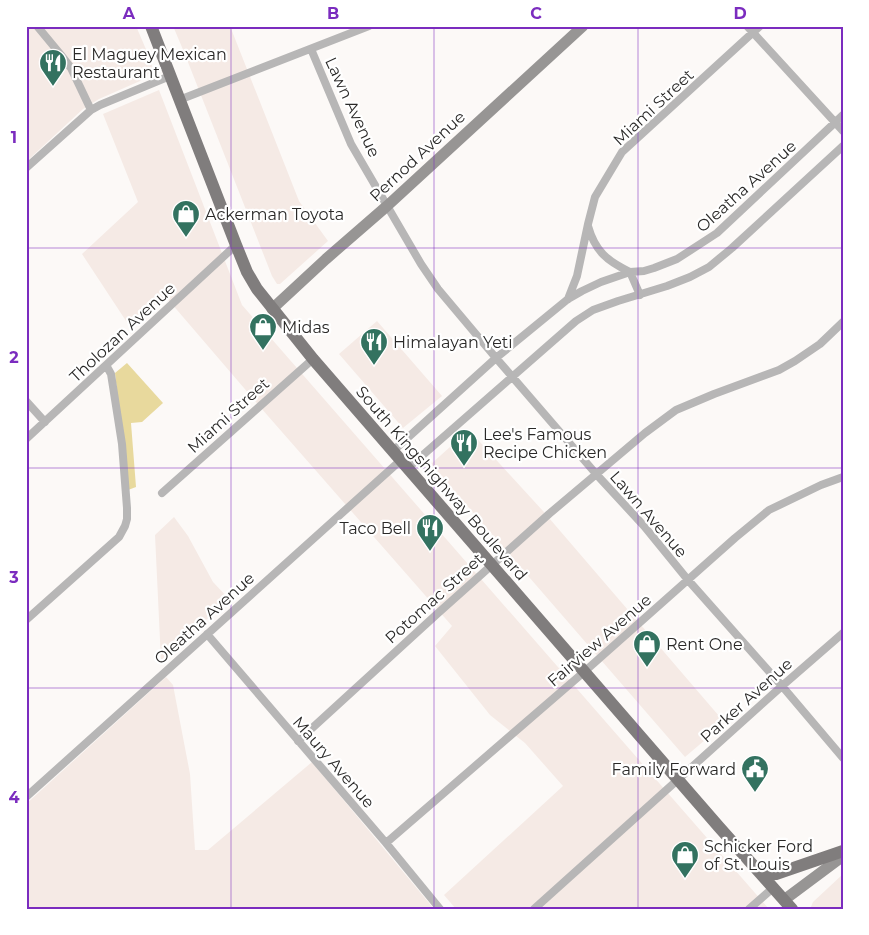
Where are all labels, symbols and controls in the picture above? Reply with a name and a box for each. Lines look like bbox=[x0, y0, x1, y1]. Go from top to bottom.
text: A bbox=[122, 4, 136, 23]
text: B bbox=[327, 4, 339, 23]
text: C bbox=[530, 4, 542, 23]
text: D bbox=[733, 4, 747, 23]
place label: El Maguey Mexican Restaurant bbox=[72, 45, 227, 82]
restaurant icon: El Maguey Mexican Restaurant bbox=[38, 48, 68, 87]
street label: Lawn Avenue bbox=[321, 54, 384, 160]
street label: Miami Street bbox=[609, 65, 698, 149]
street label: Pernod Avenue bbox=[366, 107, 469, 205]
text: 1 bbox=[11, 128, 17, 147]
street label: Oleatha Avenue bbox=[692, 137, 800, 236]
shop icon: Ackerman Toyota bbox=[171, 199, 201, 238]
place label: Ackerman Toyota bbox=[205, 205, 344, 224]
street label: Tholozan Avenue bbox=[66, 279, 179, 386]
shop icon: Midas bbox=[248, 312, 278, 351]
place label: Midas bbox=[282, 318, 330, 337]
restaurant icon: Himalayan Yeti bbox=[359, 327, 389, 366]
place label: Himalayan Yeti bbox=[393, 333, 513, 352]
text: 2 bbox=[9, 348, 19, 367]
street label: Miami Street bbox=[184, 374, 273, 457]
street label: South Kingshighway Boulevard bbox=[352, 382, 531, 584]
place label: Lee's Famous Recipe Chicken bbox=[483, 425, 607, 462]
restaurant icon: Lee's Famous Recipe Chicken bbox=[449, 428, 479, 467]
street label: Lawn Avenue bbox=[606, 467, 691, 561]
restaurant icon: Taco Bell bbox=[415, 513, 445, 552]
place label: Taco Bell bbox=[339, 519, 411, 538]
street label: Potomac Street bbox=[381, 549, 488, 647]
text: 3 bbox=[8, 568, 19, 587]
street label: Oleatha Avenue bbox=[150, 569, 258, 668]
street label: Fairview Avenue bbox=[544, 590, 655, 691]
shop icon: Rent One bbox=[632, 629, 662, 668]
place label: Rent One bbox=[666, 635, 743, 654]
street label: Parker Avenue bbox=[697, 654, 796, 747]
street label: Maury Avenue bbox=[289, 713, 379, 812]
public building icon: Family Forward bbox=[740, 754, 770, 793]
place label: Family Forward bbox=[612, 760, 736, 779]
text: 4 bbox=[8, 788, 20, 807]
place label: Schicker Ford of St. Louis bbox=[704, 837, 813, 874]
shop icon: Schicker Ford of St. Louis bbox=[670, 840, 700, 879]

